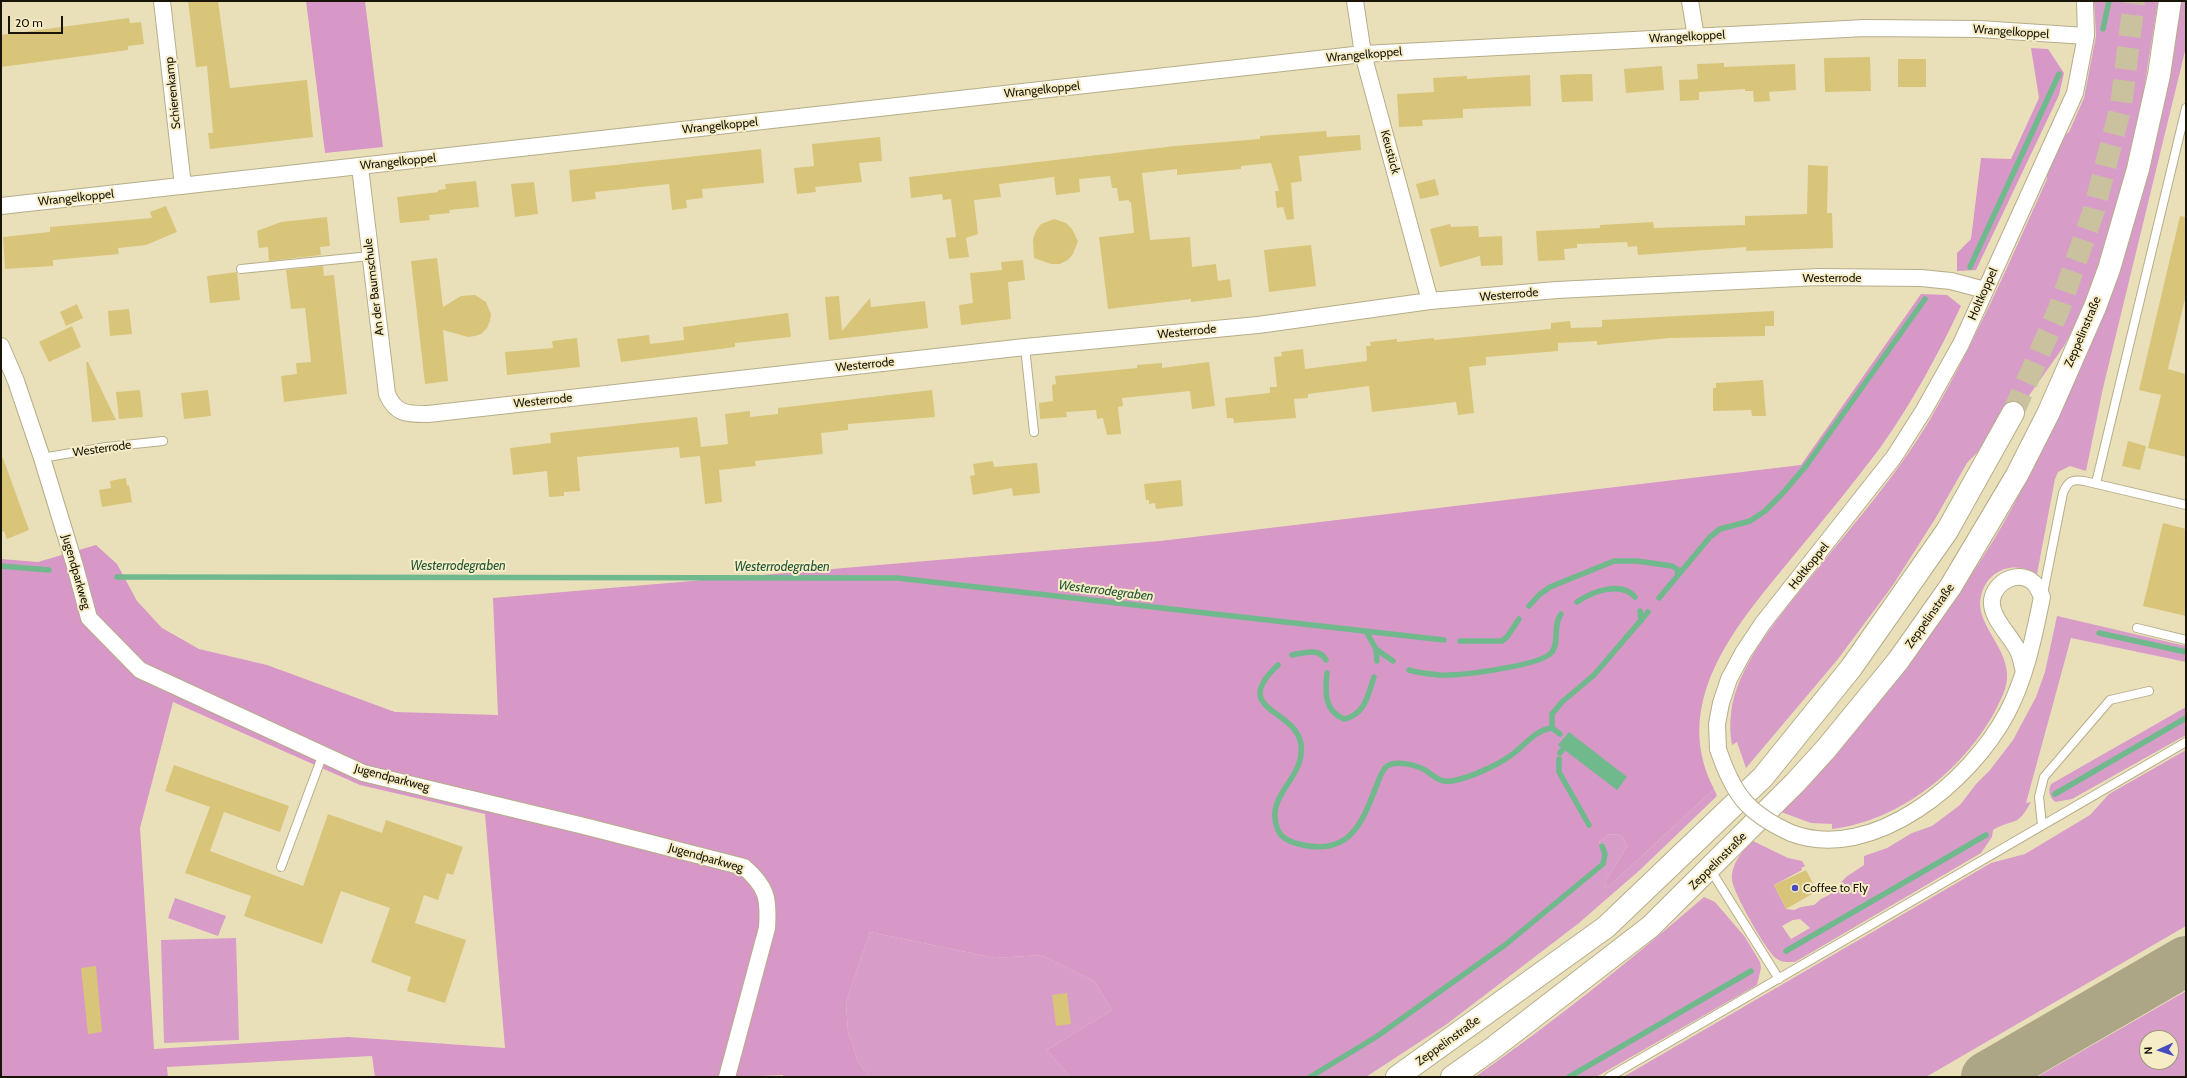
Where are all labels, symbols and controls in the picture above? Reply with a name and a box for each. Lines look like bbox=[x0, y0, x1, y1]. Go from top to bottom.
scale bar bbox=[10, 8, 65, 34]
text: 20 m bbox=[15, 15, 43, 30]
street label: Wrangelkoppel bbox=[1973, 22, 2049, 42]
street label: Wrangelkoppel bbox=[1649, 28, 1725, 46]
street label: Wrangelkoppel bbox=[1325, 45, 1403, 65]
street label: Schierenkamp bbox=[162, 56, 184, 130]
street label: Wrangelkoppel bbox=[1003, 79, 1081, 101]
street label: Wrangelkoppel bbox=[681, 115, 759, 137]
street label: Keustück bbox=[1377, 128, 1403, 176]
street label: Wrangelkoppel bbox=[359, 151, 437, 173]
street label: Wrangelkoppel bbox=[37, 187, 115, 209]
street label: An der Baumschule bbox=[361, 238, 387, 336]
street label: Holtkoppel bbox=[1965, 266, 2001, 322]
street label: Westerrode bbox=[1803, 271, 1861, 285]
street label: Westerrode bbox=[1479, 285, 1539, 305]
street label: Zeppelinstraße bbox=[2062, 294, 2104, 370]
street label: Westerrode bbox=[1157, 322, 1217, 342]
street label: Westerrode bbox=[835, 355, 895, 375]
street label: Westerrode bbox=[513, 391, 573, 411]
street label: Westerrode bbox=[72, 438, 132, 460]
street label: Jugendparkweg bbox=[58, 533, 94, 611]
street label: Holtkoppel bbox=[1786, 540, 1832, 592]
water label: Westerrodegraben bbox=[410, 558, 506, 574]
water label: Westerrodegraben bbox=[734, 559, 830, 575]
water label: Westerrodegraben bbox=[1058, 577, 1154, 605]
street label: Zeppelinstraße bbox=[1902, 581, 1958, 651]
street label: Jugendparkweg bbox=[353, 761, 431, 795]
street label: Zeppelinstraße bbox=[1686, 829, 1750, 893]
street label: Jugendparkweg bbox=[667, 840, 745, 876]
place label: Coffee to Fly bbox=[1803, 881, 1868, 895]
marker: Coffee to Fly bbox=[1790, 883, 1800, 893]
street label: Zeppelinstraße bbox=[1413, 1013, 1483, 1069]
north arrow bbox=[2139, 1030, 2179, 1070]
text: N bbox=[2141, 1046, 2155, 1055]

